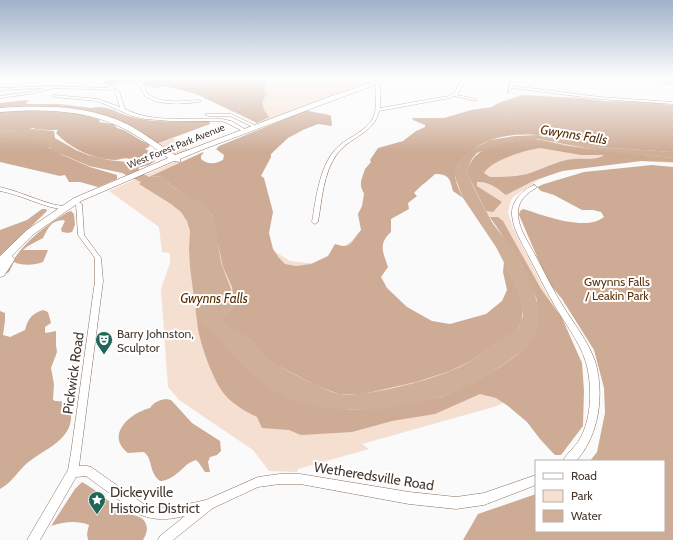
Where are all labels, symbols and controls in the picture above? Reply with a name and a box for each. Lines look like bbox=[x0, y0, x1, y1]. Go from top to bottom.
street label: West Forest Park Avenue bbox=[125, 120, 227, 172]
water label: Gwynns Falls bbox=[539, 121, 609, 147]
park label: Gwynns Falls / Leakin Park bbox=[584, 274, 650, 303]
water label: Gwynns Falls bbox=[180, 290, 248, 306]
place label: Barry Johnston, Sculptor bbox=[117, 326, 194, 355]
theatre icon: Barry Johnston, Sculptor bbox=[94, 330, 114, 355]
street label: Pickwick Road bbox=[58, 331, 88, 415]
street label: Wetheredsville Road bbox=[313, 458, 435, 494]
legend bbox=[535, 460, 665, 532]
text: Road bbox=[571, 468, 597, 483]
place label: Dickeyville Historic District bbox=[110, 483, 200, 517]
text: Park bbox=[571, 488, 593, 503]
place icon: Dickeyville Historic District bbox=[87, 490, 107, 515]
text: Water bbox=[571, 508, 602, 523]

